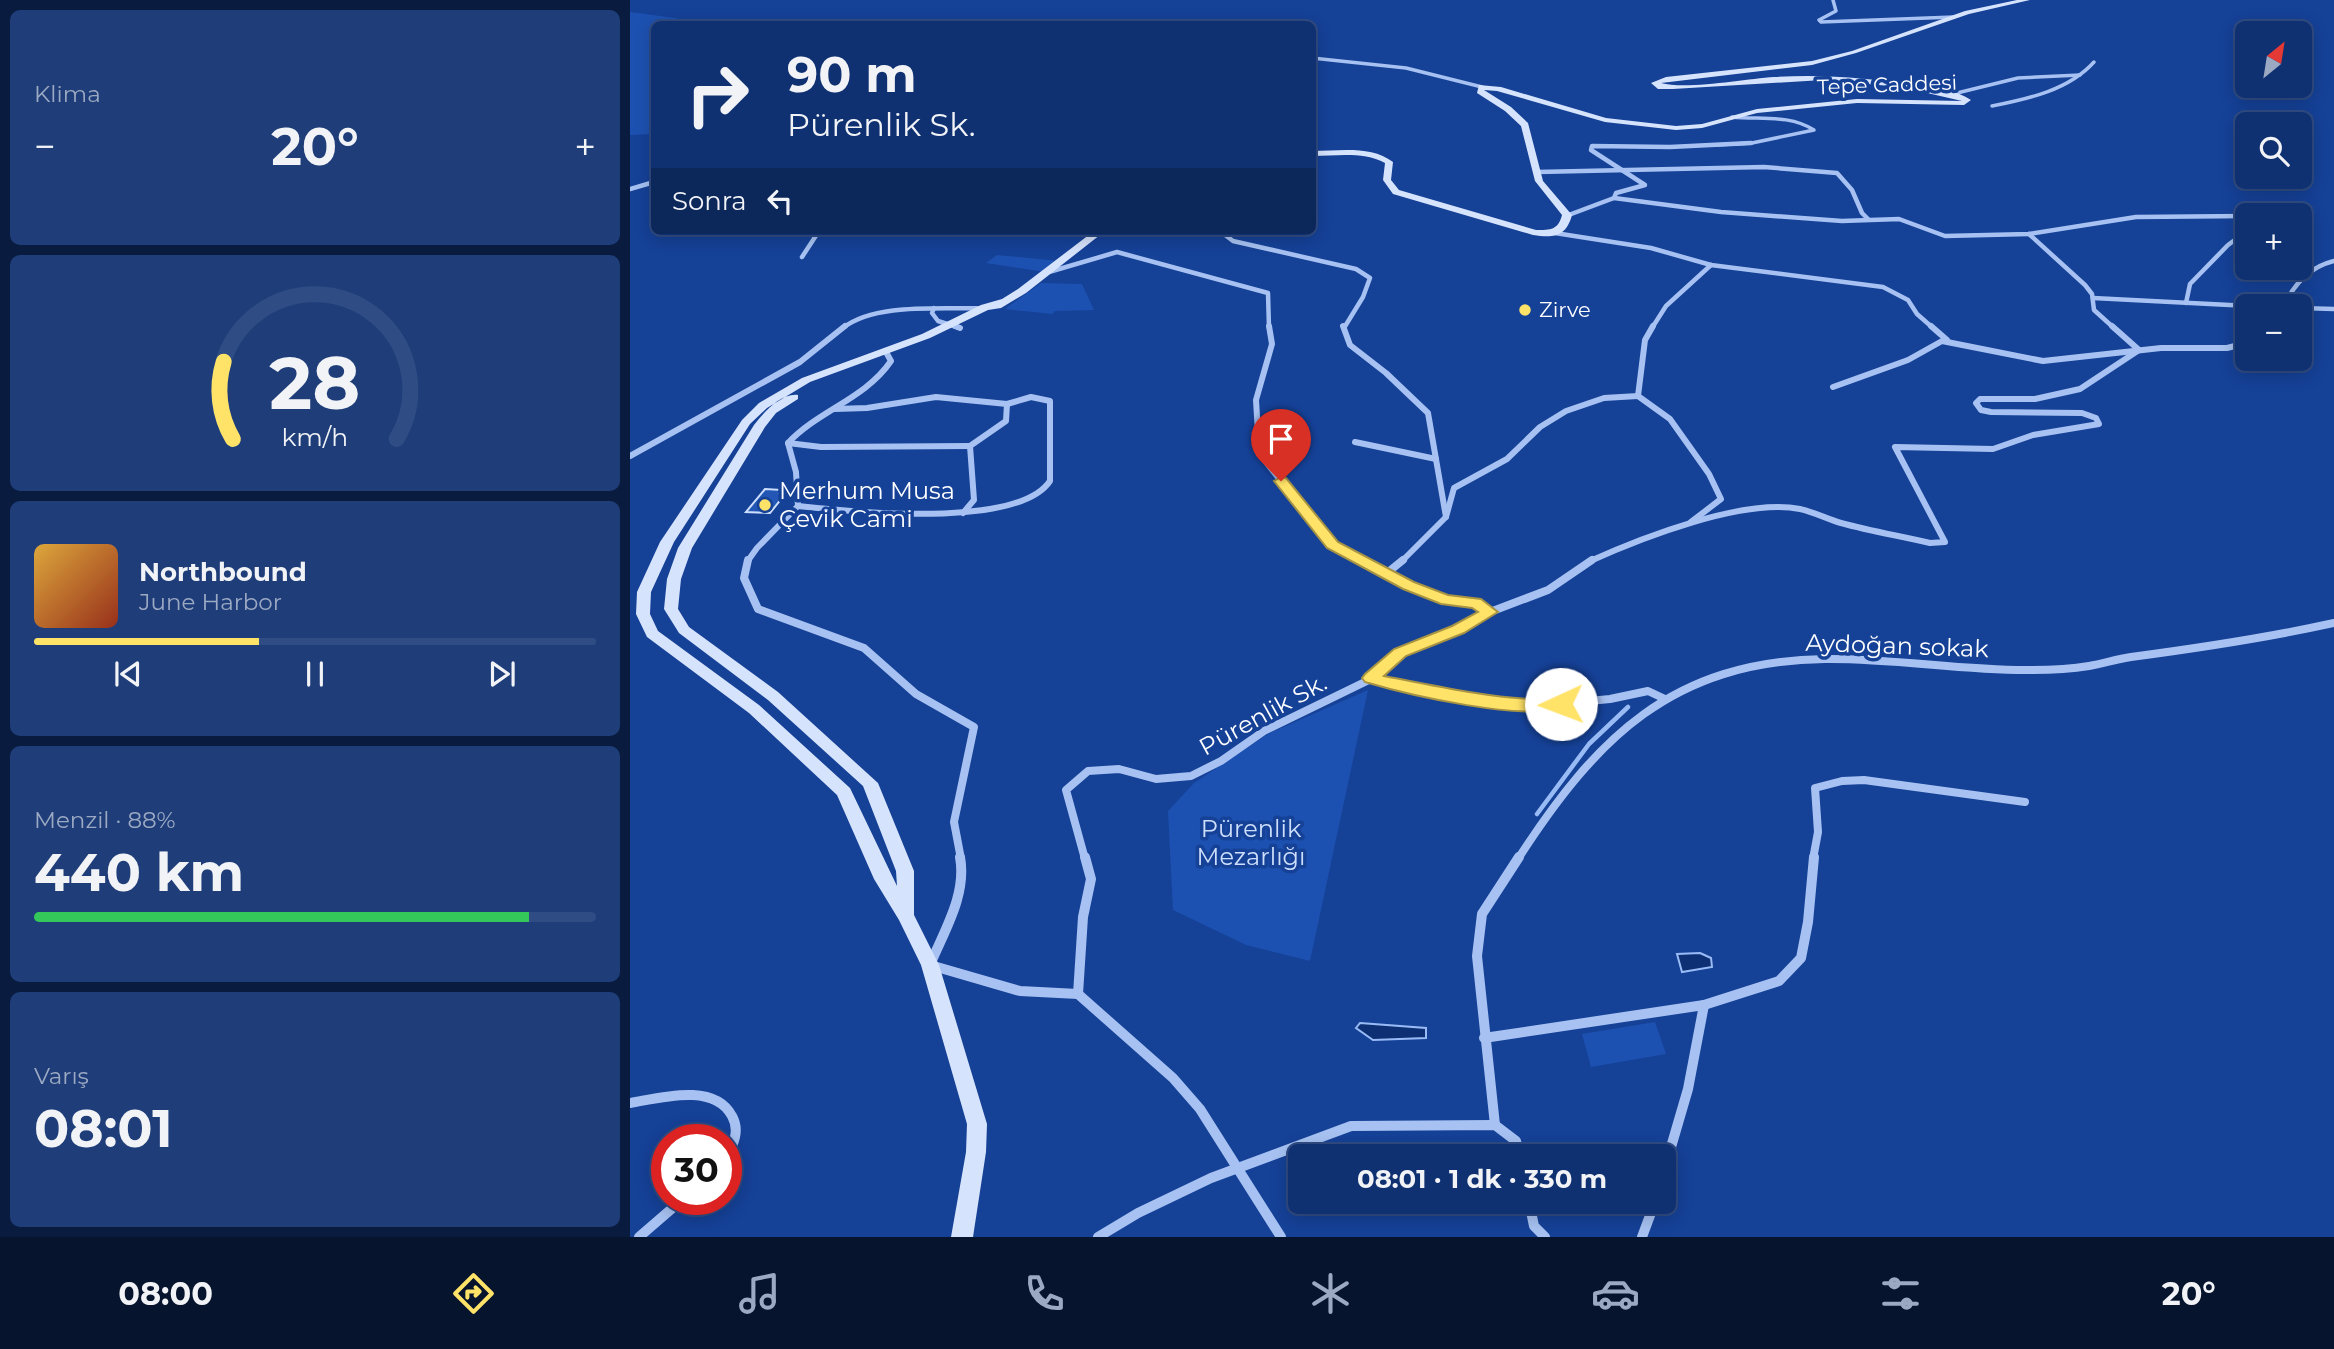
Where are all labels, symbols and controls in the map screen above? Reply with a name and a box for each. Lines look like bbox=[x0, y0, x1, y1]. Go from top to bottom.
north arrow bbox=[2235, 21, 2312, 98]
map controls bbox=[2235, 21, 2312, 371]
text: 90 m bbox=[787, 45, 917, 104]
icon: right bbox=[672, 49, 763, 140]
street label: Tepe Caddesi bbox=[1816, 70, 1957, 99]
text: Klima bbox=[34, 80, 101, 108]
text: Pürenlik Sk. bbox=[787, 105, 976, 144]
button: search bbox=[2235, 112, 2312, 189]
text: 20° bbox=[271, 115, 359, 178]
text: − bbox=[34, 123, 56, 170]
text: + bbox=[574, 123, 596, 170]
icon: left bbox=[761, 182, 799, 220]
text: Sonra bbox=[672, 185, 747, 217]
button: + bbox=[2235, 203, 2312, 280]
button: − bbox=[2235, 294, 2312, 371]
place label: Zirve bbox=[1539, 297, 1591, 322]
marker: Zirve bbox=[1517, 302, 1533, 318]
text: 28 bbox=[270, 340, 361, 428]
pin bbox=[1251, 409, 1311, 481]
icon: arrive bbox=[1262, 420, 1300, 458]
text: km/h bbox=[282, 422, 348, 452]
place label: Merhum Musa Çevik Cami bbox=[779, 476, 955, 533]
marker: Merhum Musa Çevik Cami bbox=[757, 497, 773, 513]
text: Northbound bbox=[139, 556, 307, 588]
text: June Harbor bbox=[139, 588, 282, 616]
street label: Aydoğan sokak bbox=[1805, 628, 1990, 663]
icon: previous bbox=[109, 655, 147, 693]
icon: pause bbox=[296, 655, 334, 693]
icon: next bbox=[483, 655, 521, 693]
position arrow bbox=[1524, 667, 1598, 741]
street label: Pürenlik Sk. bbox=[1194, 668, 1332, 762]
text: Menzil · 88% bbox=[34, 806, 176, 834]
park label: Pürenlik Mezarlığı bbox=[1197, 814, 1305, 871]
text: 440 km bbox=[34, 841, 244, 904]
text: Varış bbox=[34, 1062, 89, 1090]
text: 08:01 bbox=[34, 1097, 173, 1160]
speed limit sign: 30 bbox=[651, 1124, 742, 1215]
text: 08:01 · 1 dk · 330 m bbox=[1357, 1163, 1607, 1195]
icon: directions bbox=[449, 1269, 498, 1318]
icon: music bbox=[735, 1269, 784, 1318]
icon: phone bbox=[1020, 1269, 1069, 1318]
icon: climate bbox=[1306, 1269, 1355, 1318]
icon: car bbox=[1591, 1269, 1640, 1318]
icon: filters bbox=[1876, 1269, 1925, 1318]
text: 08:00 bbox=[118, 1274, 213, 1313]
text: 20° bbox=[2162, 1274, 2216, 1313]

